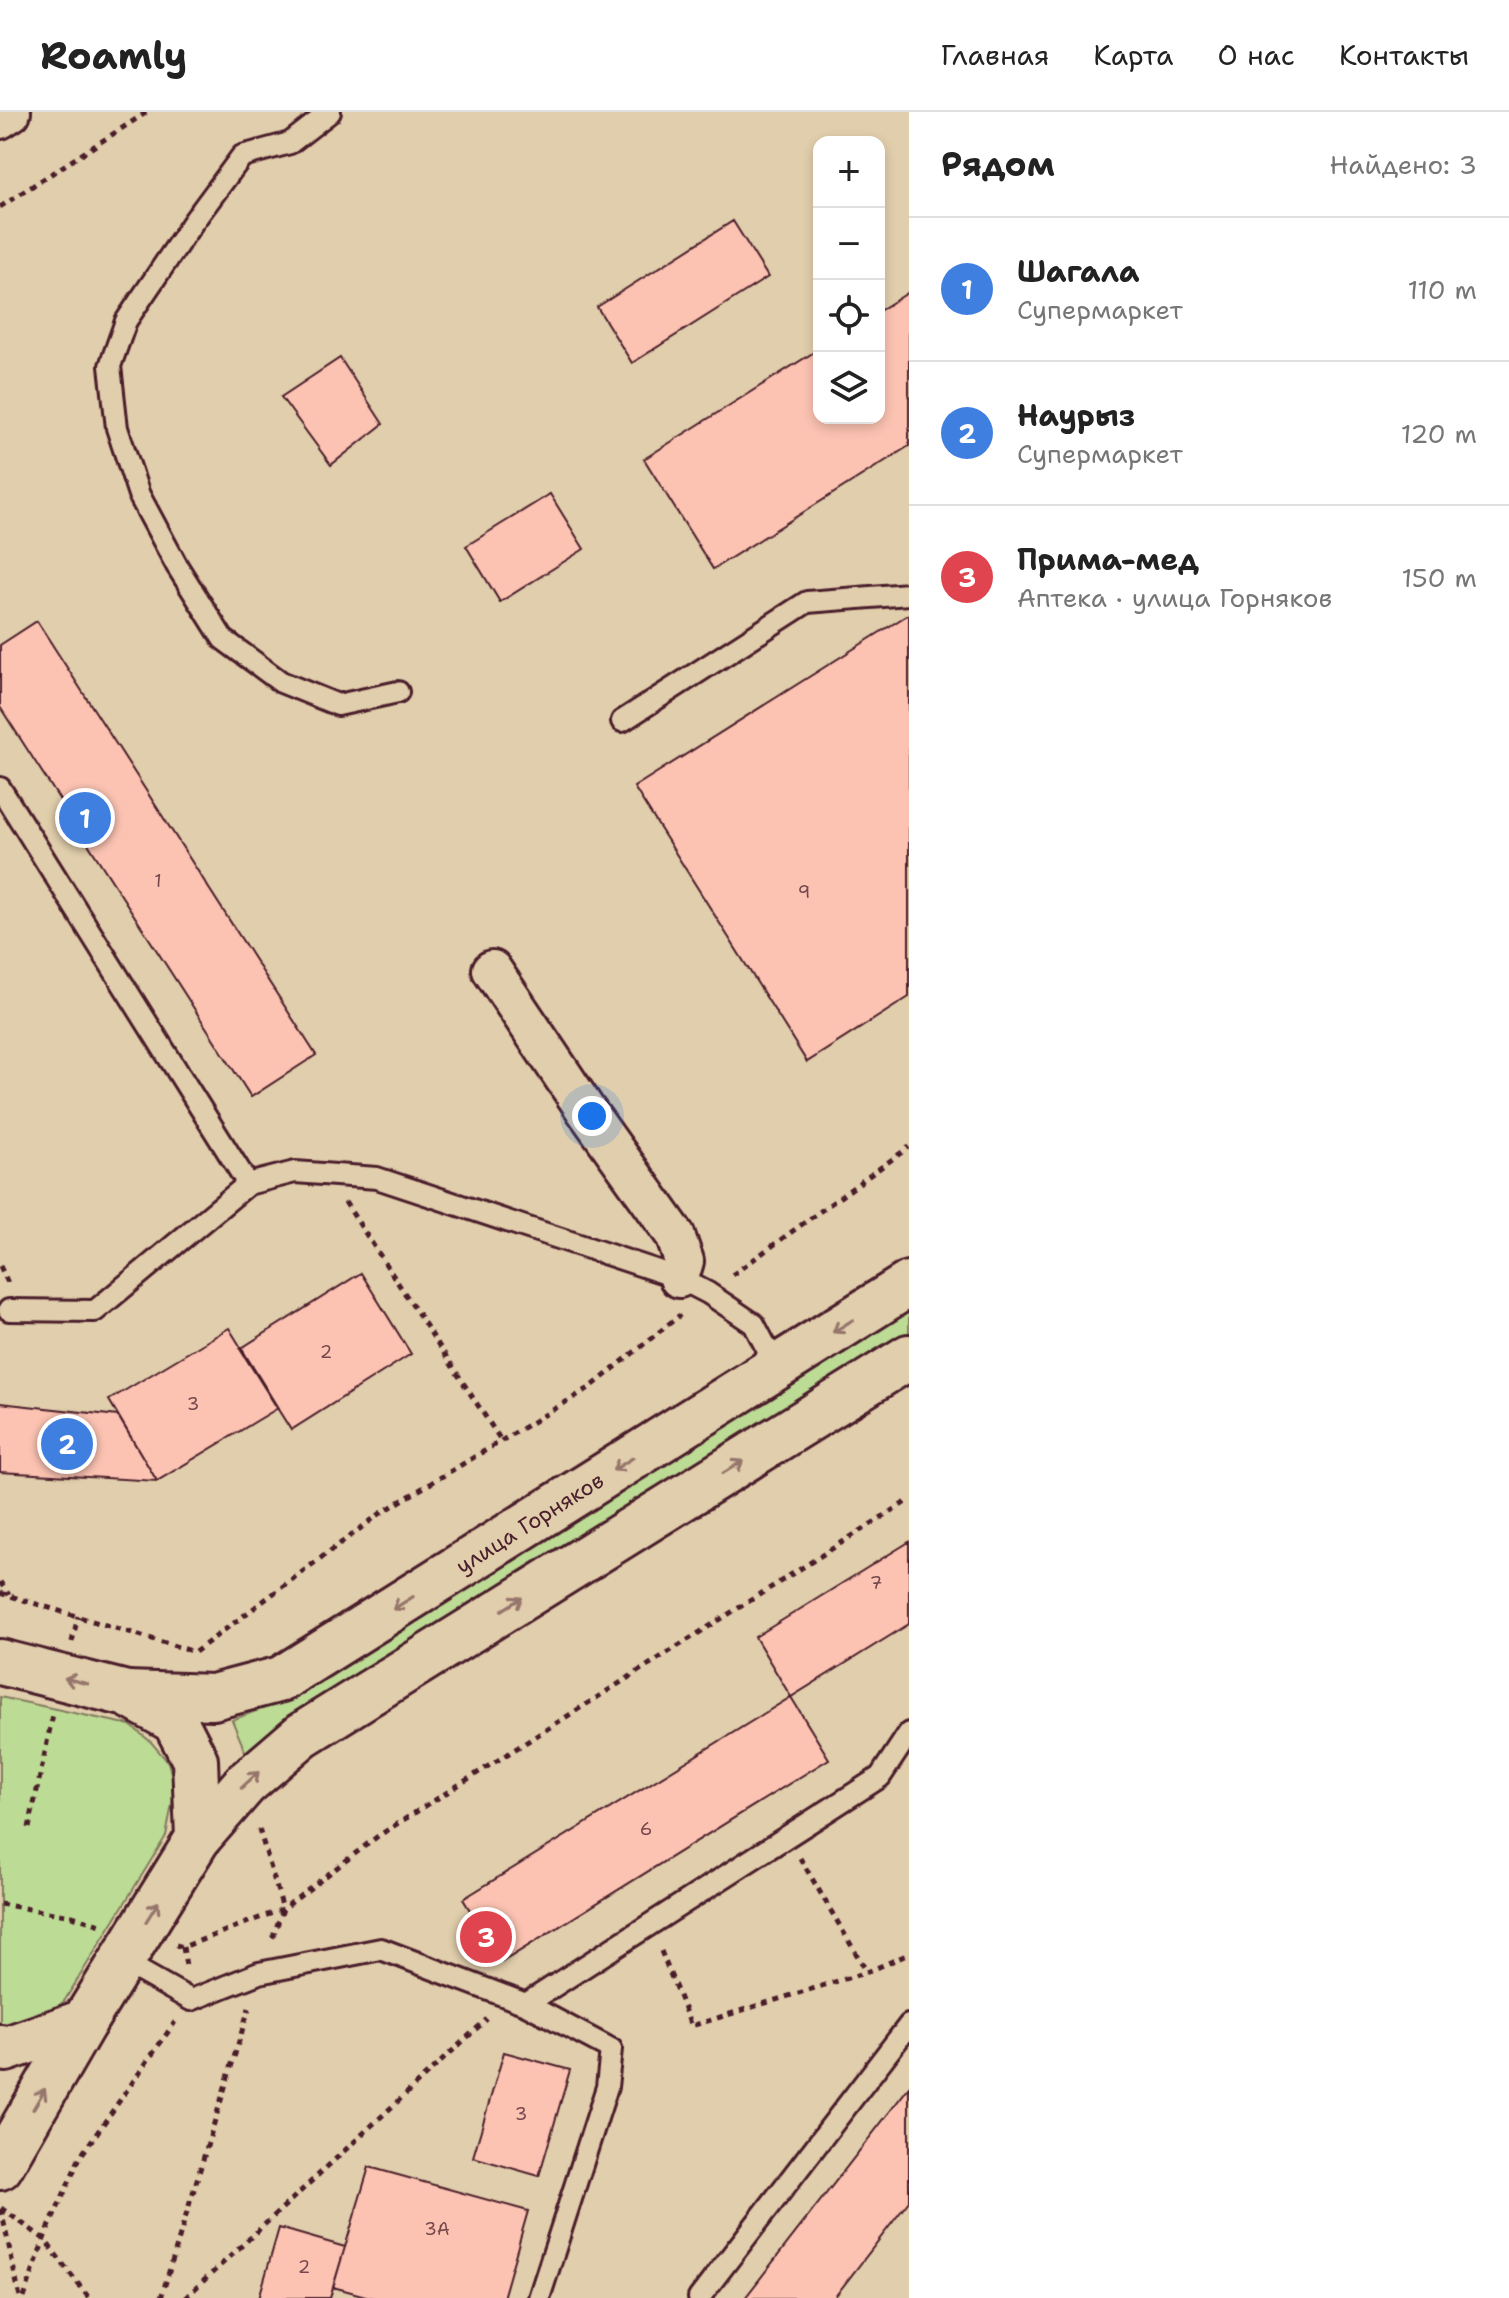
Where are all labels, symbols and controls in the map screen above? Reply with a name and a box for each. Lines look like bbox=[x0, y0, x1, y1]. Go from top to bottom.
text: Roamly bbox=[40, 30, 187, 81]
text: Главная bbox=[941, 36, 1049, 74]
text: Карта bbox=[1093, 36, 1173, 74]
text: О нас bbox=[1217, 36, 1295, 74]
text: Контакты bbox=[1339, 36, 1469, 74]
map controls bbox=[813, 136, 885, 424]
button: + bbox=[813, 136, 885, 208]
text: Рядом bbox=[941, 141, 1055, 187]
text: Найдено: 3 bbox=[1330, 147, 1477, 182]
button: − bbox=[813, 208, 885, 280]
text: Шагала bbox=[1017, 251, 1139, 292]
text: 1 bbox=[961, 272, 973, 307]
text: 110 m bbox=[1407, 272, 1477, 307]
button: locate bbox=[813, 280, 885, 352]
text: Супермаркет bbox=[1017, 292, 1183, 327]
button: layers bbox=[813, 352, 885, 424]
text: Наурыз bbox=[1017, 395, 1135, 436]
text: 2 bbox=[958, 416, 976, 451]
text: 120 m bbox=[1401, 416, 1477, 451]
text: Супермаркет bbox=[1017, 436, 1183, 471]
text: Прима-мед bbox=[1017, 539, 1199, 580]
text: 3 bbox=[958, 560, 976, 595]
text: 150 m bbox=[1401, 560, 1477, 595]
text: Аптека · улица Горняков bbox=[1017, 580, 1332, 615]
pin: 1 bbox=[59, 788, 111, 848]
house number: 1 bbox=[154, 869, 162, 893]
house number: 9 bbox=[798, 880, 810, 904]
your location bbox=[572, 1096, 612, 1136]
one-way arrow bbox=[832, 1318, 855, 1334]
house number: 2 bbox=[320, 1340, 332, 1364]
house number: 3 bbox=[187, 1392, 199, 1416]
pin: 2 bbox=[41, 1414, 93, 1474]
one-way arrow bbox=[612, 1457, 635, 1473]
one-way arrow bbox=[721, 1458, 743, 1475]
street label: улица Горняков bbox=[450, 1466, 609, 1581]
house number: 7 bbox=[870, 1571, 882, 1595]
one-way arrow bbox=[392, 1595, 415, 1611]
one-way arrow bbox=[500, 1596, 523, 1612]
one-way arrow bbox=[64, 1673, 90, 1688]
one-way arrow bbox=[240, 1771, 260, 1790]
house number: 6 bbox=[640, 1817, 652, 1841]
one-way arrow bbox=[144, 1901, 160, 1924]
pin: 3 bbox=[460, 1907, 512, 1967]
one-way arrow bbox=[31, 2088, 47, 2111]
house number: 3 bbox=[515, 2102, 527, 2126]
house number: 3А bbox=[424, 2217, 450, 2241]
house number: 2 bbox=[298, 2255, 310, 2279]

